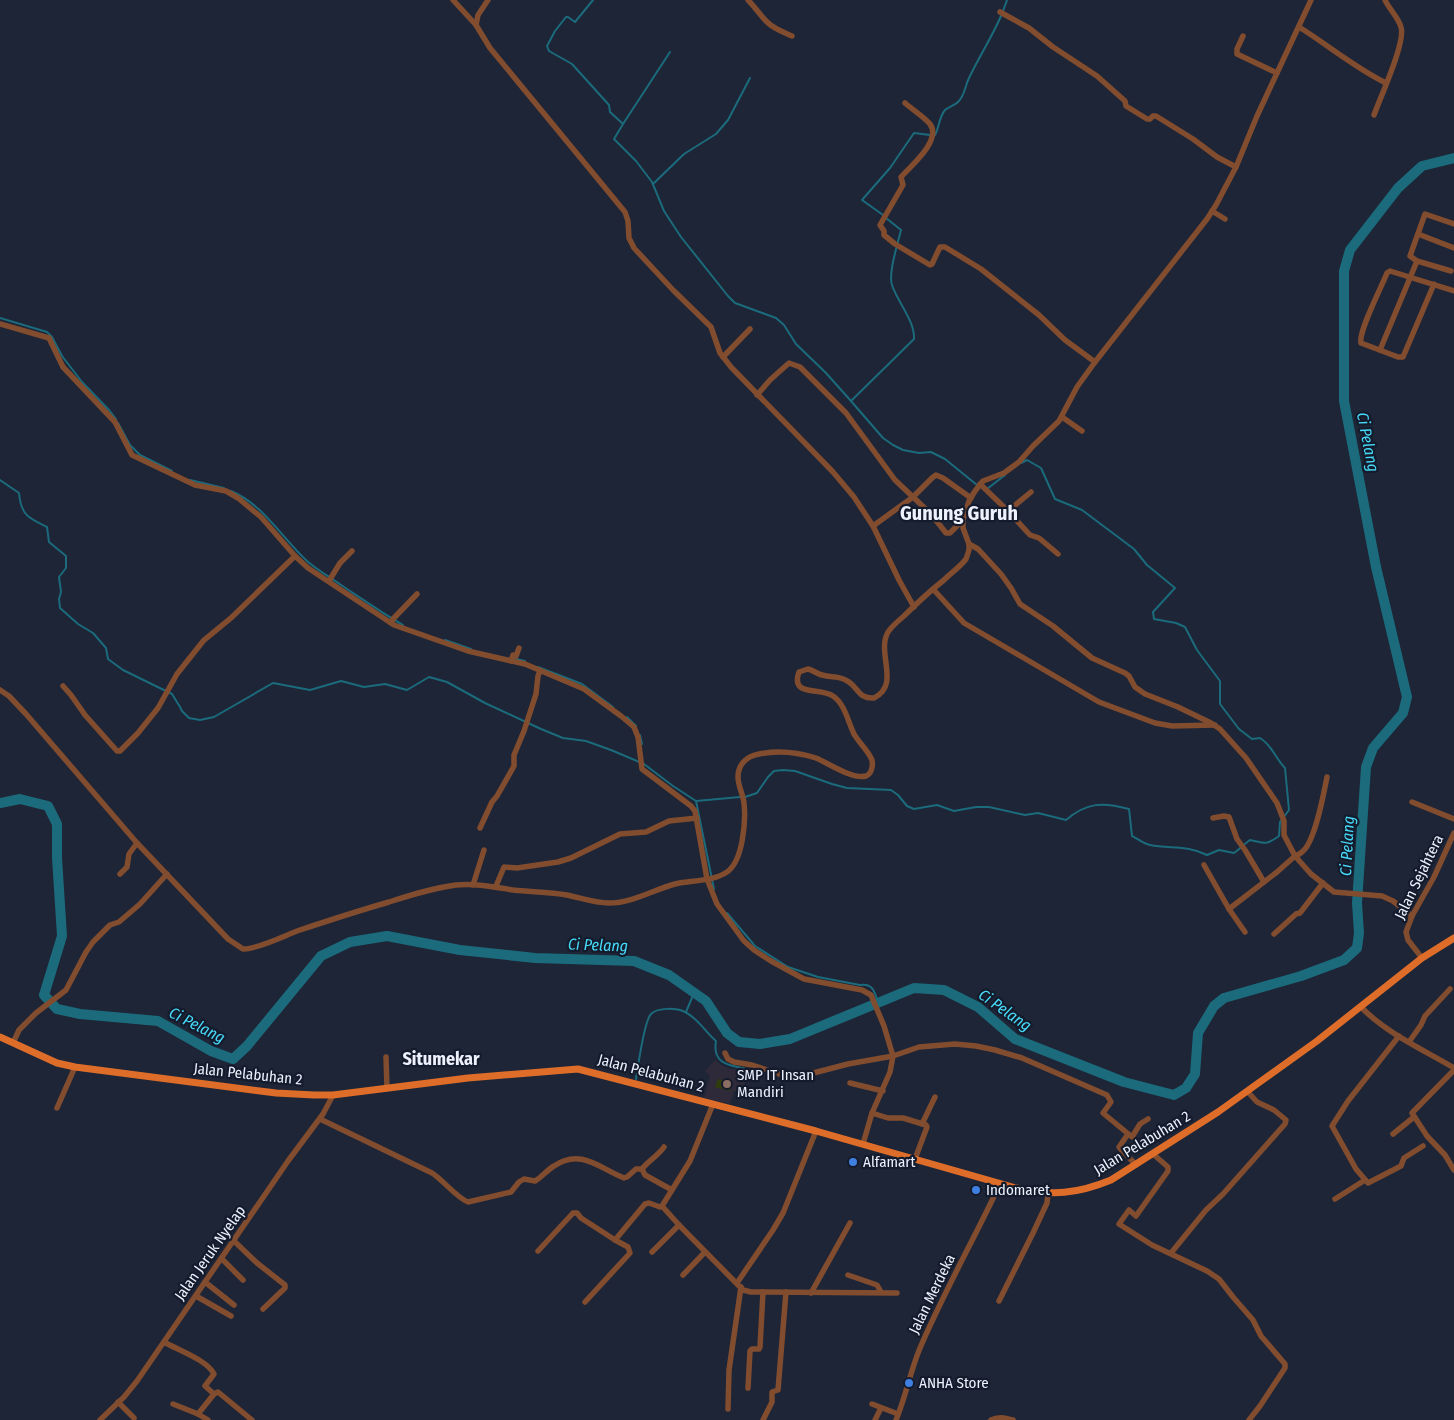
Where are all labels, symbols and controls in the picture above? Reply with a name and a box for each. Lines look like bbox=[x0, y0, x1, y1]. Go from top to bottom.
water label: Ci Pelang bbox=[1353, 411, 1383, 473]
district label: Gunung Guruh bbox=[900, 501, 1018, 525]
water label: Ci Pelang bbox=[1336, 815, 1358, 877]
street label: Jalan Sejahtera bbox=[1391, 832, 1447, 922]
water label: Ci Pelang bbox=[568, 934, 628, 956]
water label: Ci Pelang bbox=[975, 985, 1035, 1035]
water label: Ci Pelang bbox=[166, 1003, 228, 1047]
district label: Situmekar bbox=[403, 1048, 480, 1070]
street label: Jalan Pelabuhan 2 bbox=[596, 1050, 706, 1096]
street label: Jalan Pelabuhan 2 bbox=[193, 1059, 304, 1089]
place label: SMP IT Insan Mandiri bbox=[737, 1066, 814, 1101]
marker: SMP IT Insan Mandiri bbox=[721, 1078, 733, 1090]
street label: Jalan Pelabuhan 2 bbox=[1091, 1107, 1194, 1179]
place label: Alfamart bbox=[863, 1153, 916, 1171]
marker: Alfamart bbox=[847, 1156, 859, 1168]
place label: Indomaret bbox=[986, 1181, 1050, 1199]
marker: Indomaret bbox=[970, 1184, 982, 1196]
street label: Jalan Jeruk Nyelap bbox=[171, 1202, 249, 1304]
street label: Jalan Merdeka bbox=[905, 1251, 959, 1337]
place label: ANHA Store bbox=[919, 1374, 989, 1392]
marker: ANHA Store bbox=[903, 1377, 915, 1389]

